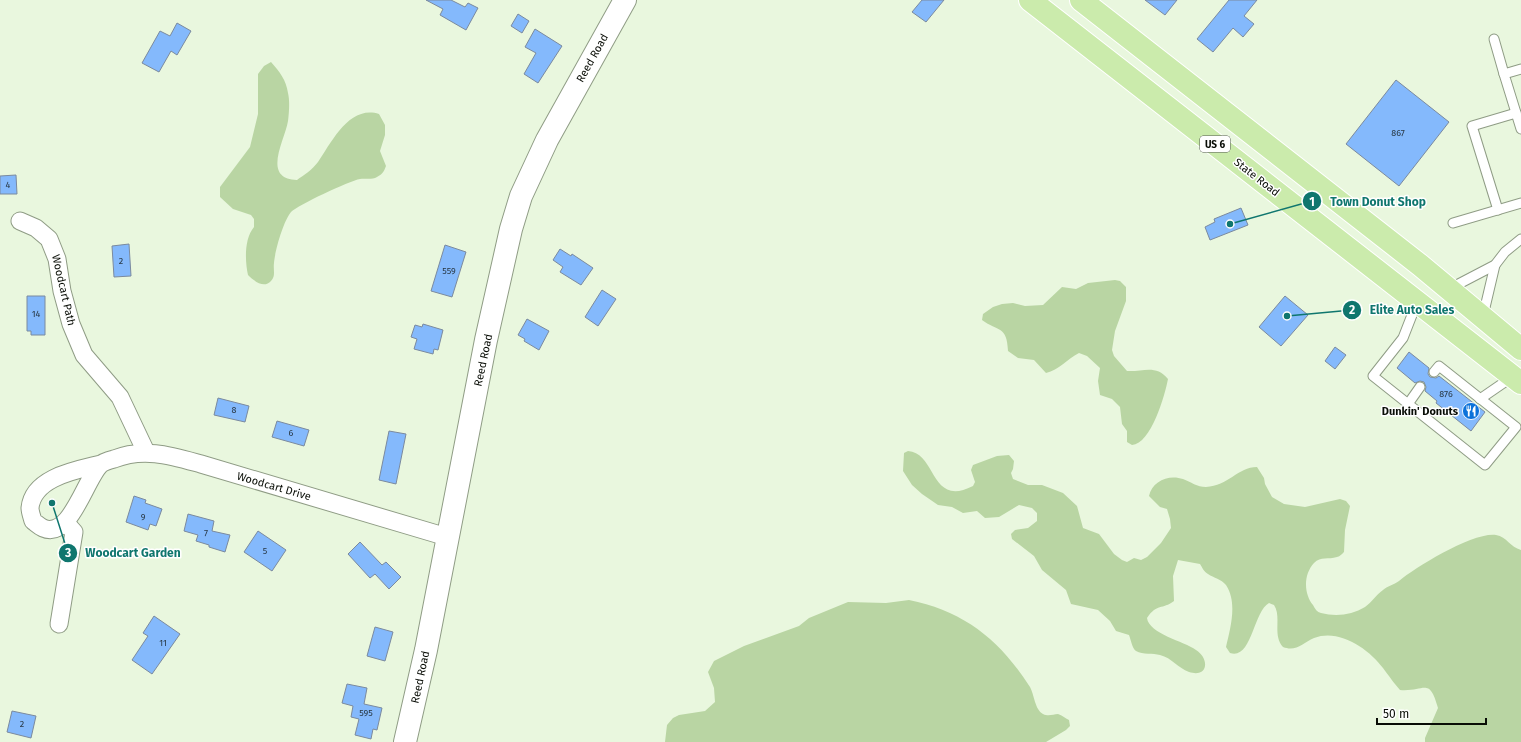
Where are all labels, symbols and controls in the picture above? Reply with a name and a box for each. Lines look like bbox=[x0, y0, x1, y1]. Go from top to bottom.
street label: Reed Road bbox=[574, 32, 611, 85]
house number: 867 bbox=[1391, 128, 1405, 138]
road number: US 6 bbox=[1200, 136, 1230, 152]
street label: State Road bbox=[1231, 156, 1282, 199]
house number: 4 bbox=[6, 180, 11, 190]
callout: Town Donut Shop bbox=[1302, 189, 1434, 213]
text: 1 bbox=[1309, 195, 1315, 209]
text: Town Donut Shop bbox=[1330, 195, 1426, 209]
street label: Woodcart Path bbox=[49, 253, 78, 327]
house number: 2 bbox=[119, 256, 123, 266]
house number: 559 bbox=[442, 266, 456, 276]
callout: Elite Auto Sales bbox=[1342, 298, 1462, 322]
text: 2 bbox=[1349, 303, 1355, 317]
text: Elite Auto Sales bbox=[1370, 303, 1454, 317]
house number: 14 bbox=[32, 309, 41, 319]
street label: Reed Road bbox=[472, 333, 495, 388]
house number: 876 bbox=[1439, 389, 1453, 399]
restaurant icon: Dunkin' Donuts bbox=[1461, 401, 1481, 421]
house number: 8 bbox=[232, 405, 237, 415]
place label: Dunkin' Donuts bbox=[1382, 405, 1459, 418]
house number: 6 bbox=[289, 428, 294, 438]
street label: Woodcart Drive bbox=[235, 470, 312, 503]
house number: 9 bbox=[141, 512, 146, 522]
house number: 7 bbox=[204, 528, 208, 538]
callout: Woodcart Garden bbox=[58, 541, 189, 565]
text: 3 bbox=[64, 546, 71, 560]
text: Woodcart Garden bbox=[85, 546, 181, 560]
house number: 5 bbox=[263, 546, 268, 556]
house number: 11 bbox=[159, 638, 167, 648]
street label: Reed Road bbox=[409, 650, 432, 705]
scale bar bbox=[1377, 700, 1486, 726]
text: 50 m bbox=[1383, 707, 1409, 721]
house number: 595 bbox=[359, 708, 373, 718]
house number: 2 bbox=[20, 719, 24, 729]

